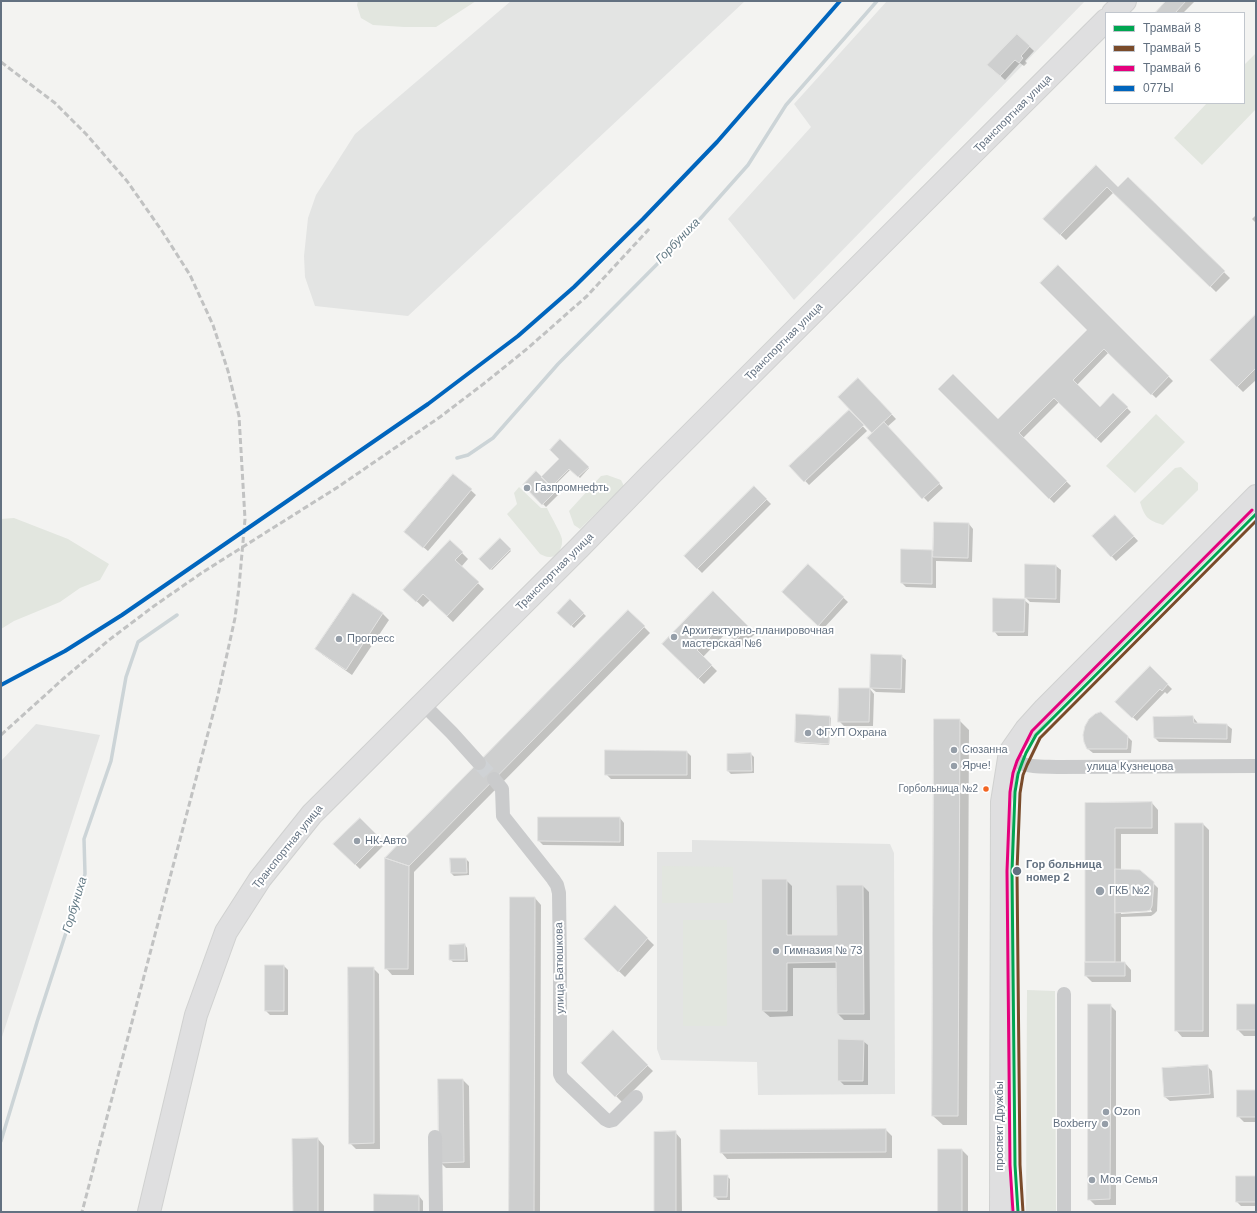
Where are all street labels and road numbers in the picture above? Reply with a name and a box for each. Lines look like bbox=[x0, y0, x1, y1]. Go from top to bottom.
street label: Транспортная улица bbox=[971, 72, 1055, 156]
street label: Транспортная улица bbox=[742, 300, 826, 384]
street label: Транспортная улица bbox=[513, 530, 597, 614]
street label: улица Кузнецова bbox=[1087, 760, 1173, 774]
street label: Транспортная улица bbox=[250, 802, 326, 892]
street label: улица Батюшкова bbox=[553, 922, 567, 1014]
street label: проспект Дружбы bbox=[993, 1081, 1007, 1171]

